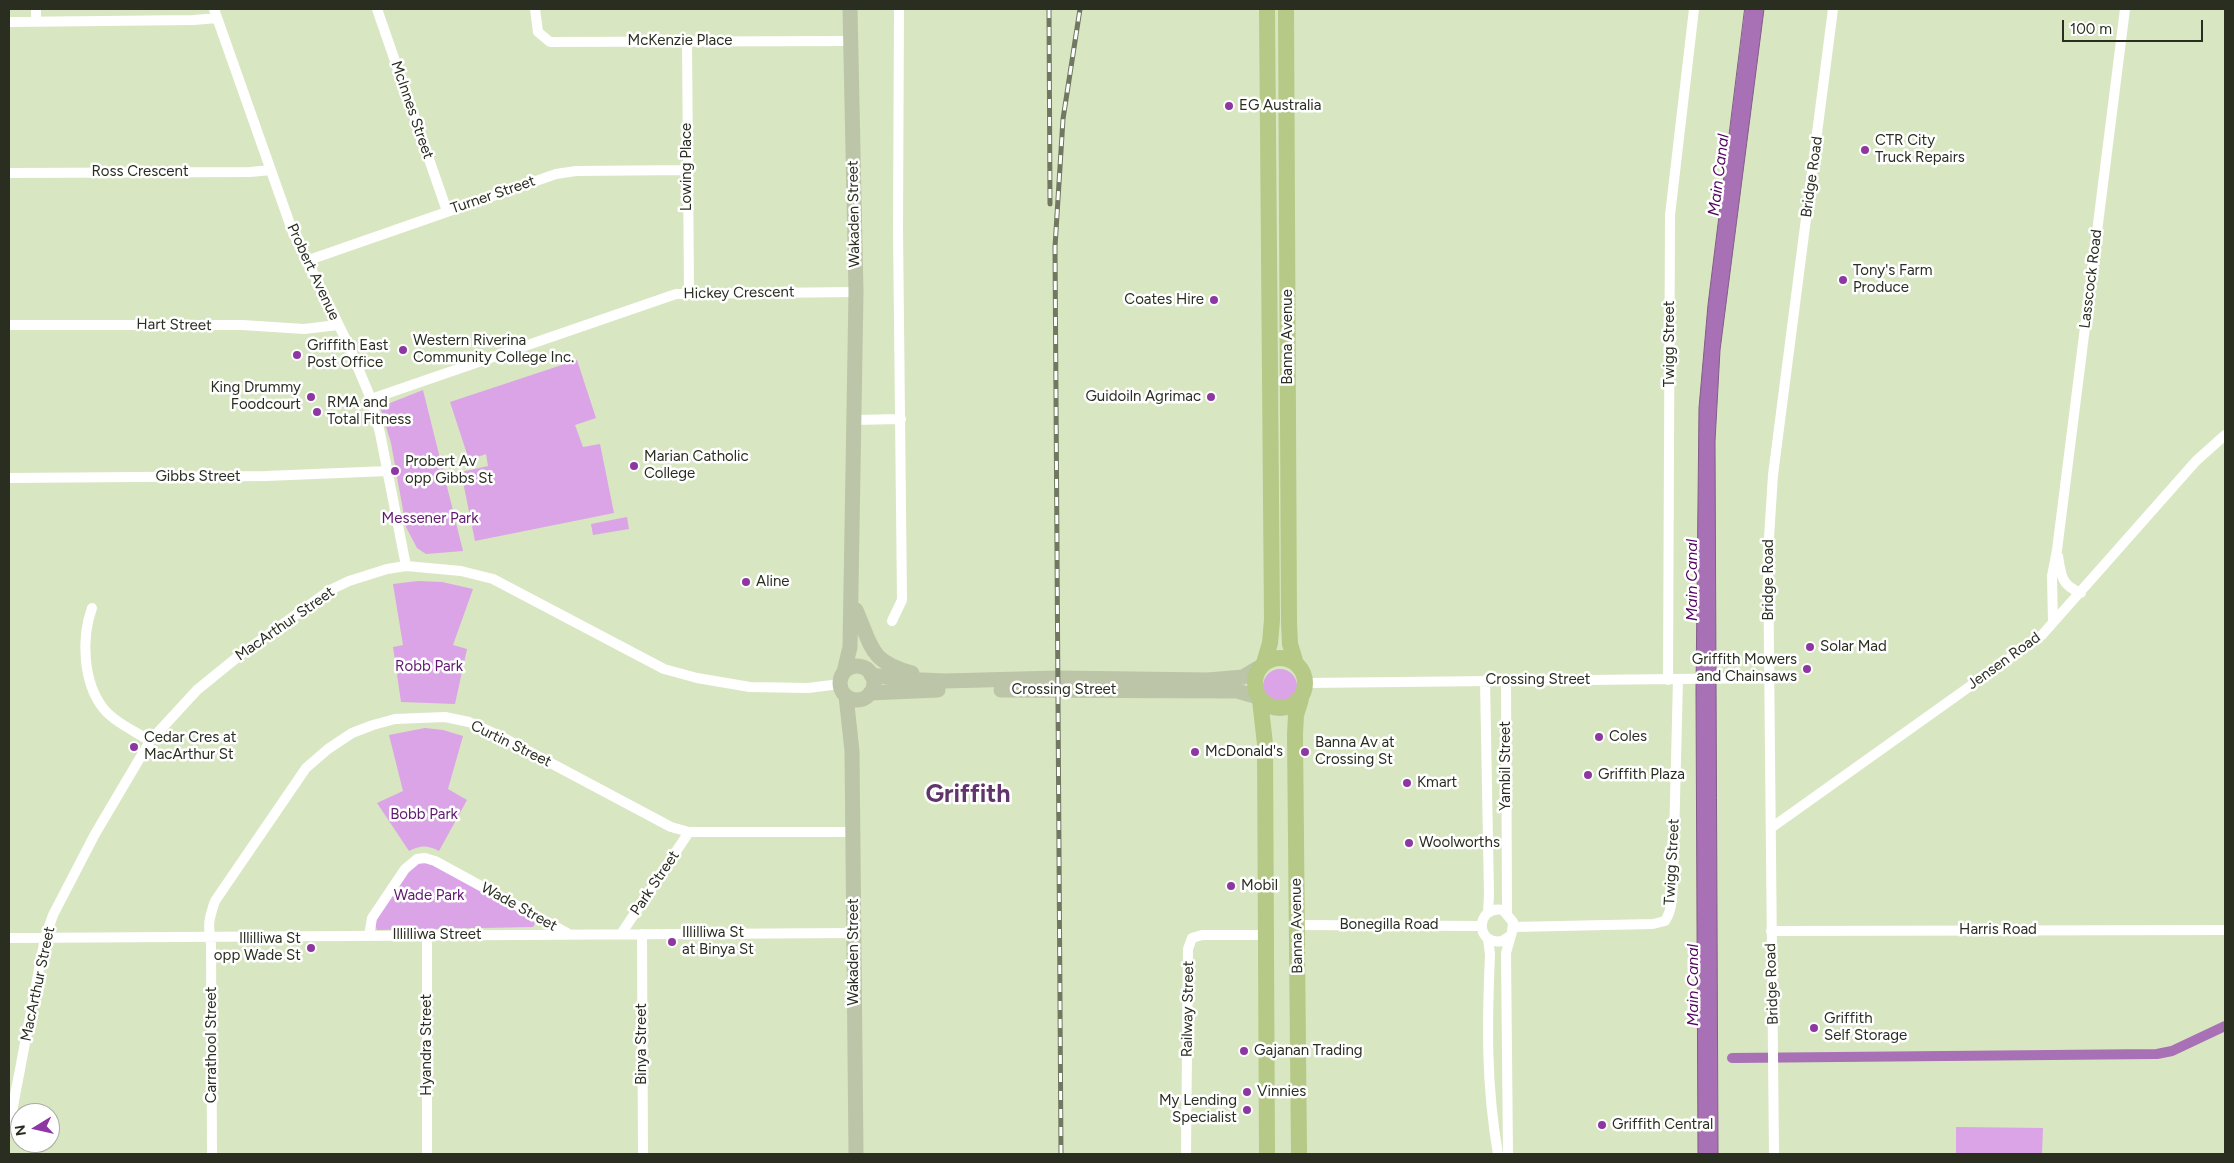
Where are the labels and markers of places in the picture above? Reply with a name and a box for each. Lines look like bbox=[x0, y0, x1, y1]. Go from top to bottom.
place label: EG Australia bbox=[1239, 97, 1321, 115]
marker: EG Australia bbox=[1223, 100, 1235, 112]
place label: CTR City Truck Repairs bbox=[1875, 132, 1965, 167]
marker: CTR City Truck Repairs bbox=[1859, 144, 1871, 156]
place label: Tony's Farm Produce bbox=[1853, 262, 1932, 297]
marker: Tony's Farm Produce bbox=[1837, 274, 1849, 286]
place label: Coates Hire bbox=[1124, 291, 1204, 309]
marker: Coates Hire bbox=[1208, 294, 1220, 306]
place label: Western Riverina Community College Inc. bbox=[413, 332, 574, 367]
place label: Griffith East Post Office bbox=[307, 337, 388, 372]
marker: Western Riverina Community College Inc. bbox=[397, 344, 409, 356]
marker: Griffith East Post Office bbox=[291, 349, 303, 361]
place label: King Drummy Foodcourt bbox=[210, 379, 301, 414]
place label: Guidoiln Agrimac bbox=[1085, 388, 1201, 406]
marker: King Drummy Foodcourt bbox=[305, 391, 317, 403]
marker: Guidoiln Agrimac bbox=[1205, 391, 1217, 403]
place label: RMA and Total Fitness bbox=[327, 394, 411, 429]
marker: RMA and Total Fitness bbox=[311, 406, 323, 418]
place label: Marian Catholic College bbox=[644, 448, 749, 483]
place label: Probert Av opp Gibbs St bbox=[405, 453, 493, 488]
marker: Marian Catholic College bbox=[628, 460, 640, 472]
marker: Probert Av opp Gibbs St bbox=[389, 465, 401, 477]
place label: Aline bbox=[756, 573, 789, 591]
marker: Aline bbox=[740, 576, 752, 588]
place label: Solar Mad bbox=[1820, 638, 1887, 656]
marker: Solar Mad bbox=[1804, 641, 1816, 653]
place label: Griffith Mowers and Chainsaws bbox=[1692, 651, 1797, 686]
marker: Griffith Mowers and Chainsaws bbox=[1801, 663, 1813, 675]
place label: Coles bbox=[1609, 728, 1647, 746]
place label: Cedar Cres at MacArthur St bbox=[144, 729, 236, 764]
marker: Coles bbox=[1593, 731, 1605, 743]
place label: Banna Av at Crossing St bbox=[1315, 734, 1395, 769]
marker: Cedar Cres at MacArthur St bbox=[128, 741, 140, 753]
place label: McDonald's bbox=[1205, 743, 1283, 761]
marker: McDonald's bbox=[1189, 746, 1201, 758]
marker: Banna Av at Crossing St bbox=[1299, 746, 1311, 758]
place label: Griffith Plaza bbox=[1598, 766, 1685, 784]
marker: Griffith Plaza bbox=[1582, 769, 1594, 781]
place label: Kmart bbox=[1417, 774, 1457, 792]
marker: Kmart bbox=[1401, 777, 1413, 789]
place label: Woolworths bbox=[1419, 834, 1500, 852]
marker: Woolworths bbox=[1403, 837, 1415, 849]
place label: Mobil bbox=[1241, 877, 1278, 895]
marker: Mobil bbox=[1225, 880, 1237, 892]
place label: Illilliwa St at Binya St bbox=[682, 924, 754, 959]
place label: Illilliwa St opp Wade St bbox=[214, 930, 301, 965]
marker: Illilliwa St at Binya St bbox=[666, 936, 678, 948]
marker: Illilliwa St opp Wade St bbox=[305, 942, 317, 954]
place label: Griffith Self Storage bbox=[1824, 1010, 1907, 1045]
marker: Griffith Self Storage bbox=[1808, 1022, 1820, 1034]
place label: Gajanan Trading bbox=[1254, 1042, 1363, 1060]
marker: Gajanan Trading bbox=[1238, 1045, 1250, 1057]
place label: Vinnies bbox=[1257, 1083, 1306, 1101]
marker: Vinnies bbox=[1241, 1086, 1253, 1098]
place label: My Lending Specialist bbox=[1159, 1092, 1237, 1127]
marker: My Lending Specialist bbox=[1241, 1104, 1253, 1116]
place label: Griffith Central bbox=[1612, 1116, 1713, 1134]
marker: Griffith Central bbox=[1596, 1119, 1608, 1131]

